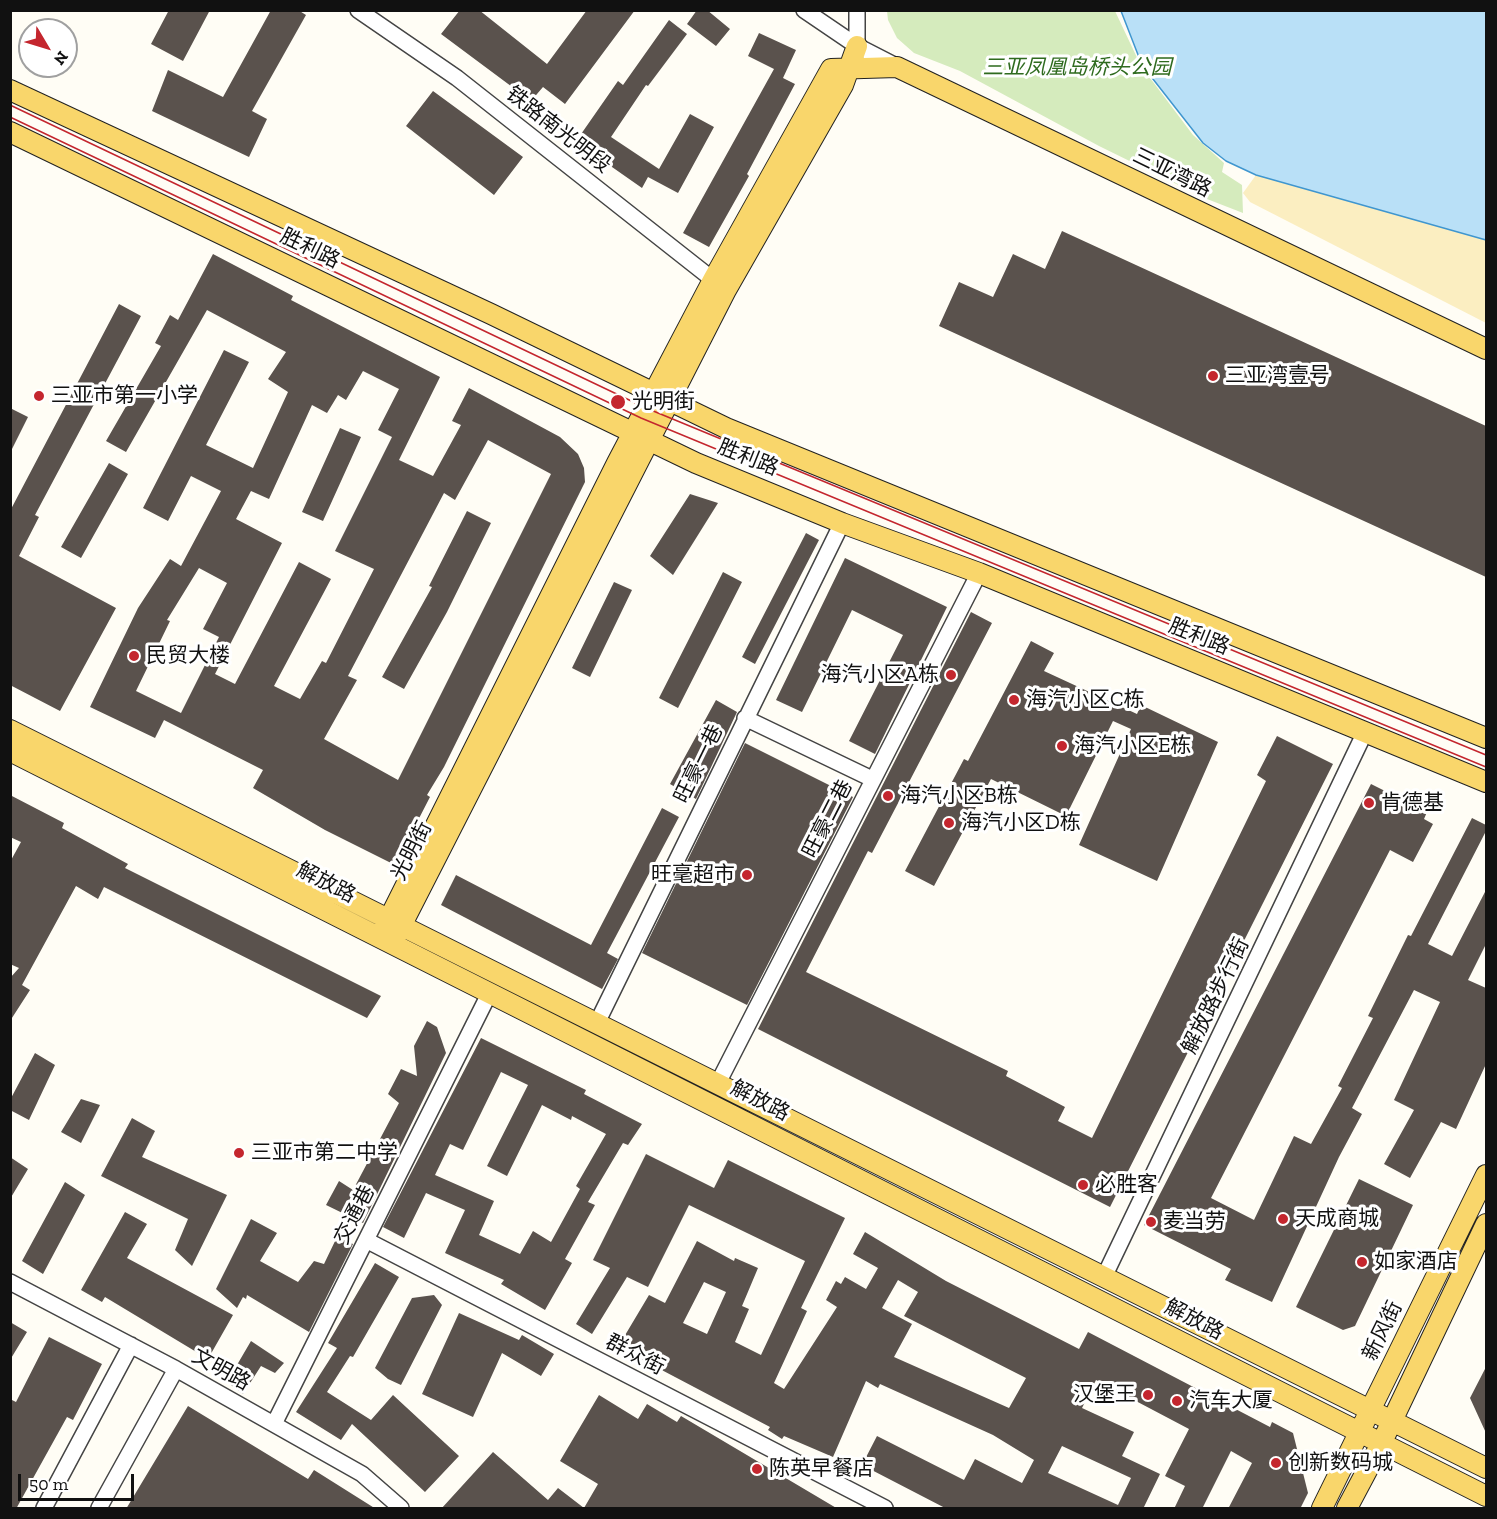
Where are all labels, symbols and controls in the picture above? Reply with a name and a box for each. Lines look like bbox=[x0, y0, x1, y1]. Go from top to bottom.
north arrow bbox=[18, 18, 78, 78]
text: N bbox=[50, 48, 72, 69]
park label: 三亚凤凰岛桥头公园 bbox=[983, 55, 1171, 81]
street label: 铁路南光明段 bbox=[501, 81, 615, 179]
street label: 三亚湾路 bbox=[1129, 143, 1215, 203]
street label: 胜利路 bbox=[276, 224, 344, 274]
place label: 三亚湾壹号 bbox=[1225, 363, 1330, 389]
marker: 三亚湾壹号 bbox=[1206, 369, 1220, 383]
place label: 三亚市第一小学 bbox=[51, 383, 198, 409]
marker: 三亚市第一小学 bbox=[32, 389, 46, 403]
place label: 光明街 bbox=[632, 389, 695, 415]
marker: 光明街 bbox=[609, 393, 627, 411]
street label: 胜利路 bbox=[714, 435, 782, 481]
street label: 胜利路 bbox=[1165, 614, 1233, 660]
place label: 民贸大楼 bbox=[146, 643, 230, 669]
marker: 民贸大楼 bbox=[127, 649, 141, 663]
place label: 海汽小区A栋 bbox=[820, 662, 939, 688]
marker: 海汽小区A栋 bbox=[944, 668, 958, 682]
place label: 海汽小区C栋 bbox=[1026, 687, 1145, 713]
marker: 海汽小区C栋 bbox=[1007, 693, 1021, 707]
street label: 旺豪一巷 bbox=[669, 721, 729, 807]
place label: 海汽小区E栋 bbox=[1074, 733, 1191, 759]
marker: 海汽小区E栋 bbox=[1055, 739, 1069, 753]
street label: 旺豪二巷 bbox=[798, 776, 858, 862]
place label: 海汽小区B栋 bbox=[900, 783, 1018, 809]
marker: 海汽小区B栋 bbox=[881, 789, 895, 803]
place label: 肯德基 bbox=[1381, 790, 1444, 816]
marker: 肯德基 bbox=[1362, 796, 1376, 810]
place label: 海汽小区D栋 bbox=[961, 810, 1081, 836]
marker: 海汽小区D栋 bbox=[942, 816, 956, 830]
street label: 光明街 bbox=[386, 817, 438, 885]
street label: 解放路 bbox=[292, 857, 360, 909]
place label: 旺毫超市 bbox=[651, 862, 735, 888]
marker: 旺毫超市 bbox=[740, 868, 754, 882]
street label: 解放路步行街 bbox=[1177, 934, 1255, 1058]
street label: 解放路 bbox=[726, 1075, 794, 1127]
place label: 三亚市第二中学 bbox=[251, 1140, 398, 1166]
marker: 三亚市第二中学 bbox=[232, 1146, 246, 1160]
place label: 必胜客 bbox=[1095, 1172, 1158, 1198]
marker: 必胜客 bbox=[1076, 1178, 1090, 1192]
street label: 交通巷 bbox=[329, 1181, 381, 1249]
place label: 天成商城 bbox=[1295, 1206, 1379, 1232]
place label: 麦当劳 bbox=[1163, 1209, 1226, 1235]
marker: 天成商城 bbox=[1276, 1212, 1290, 1226]
marker: 麦当劳 bbox=[1144, 1215, 1158, 1229]
place label: 如家酒店 bbox=[1374, 1249, 1458, 1275]
marker: 如家酒店 bbox=[1355, 1255, 1369, 1269]
street label: 解放路 bbox=[1160, 1294, 1228, 1346]
street label: 新风街 bbox=[1358, 1297, 1408, 1365]
street label: 群众街 bbox=[601, 1329, 669, 1381]
street label: 文明路 bbox=[187, 1344, 255, 1396]
place label: 汉堡王 bbox=[1073, 1382, 1136, 1408]
marker: 汉堡王 bbox=[1141, 1388, 1155, 1402]
place label: 汽车大厦 bbox=[1189, 1388, 1273, 1414]
marker: 汽车大厦 bbox=[1170, 1394, 1184, 1408]
place label: 创新数码城 bbox=[1288, 1450, 1393, 1476]
place label: 陈英早餐店 bbox=[769, 1456, 874, 1482]
marker: 创新数码城 bbox=[1269, 1456, 1283, 1470]
scale bar bbox=[21, 1462, 136, 1500]
marker: 陈英早餐店 bbox=[750, 1462, 764, 1476]
text: 50 m bbox=[29, 1473, 68, 1495]

